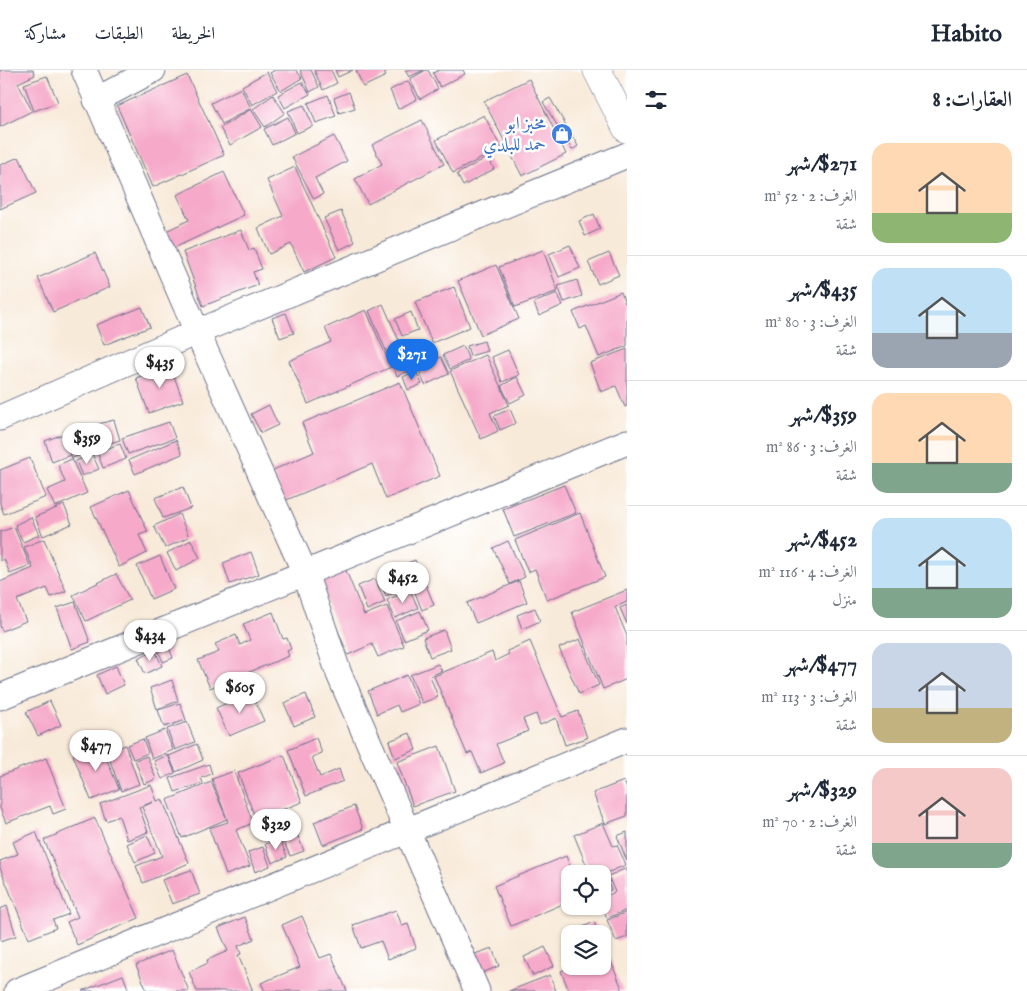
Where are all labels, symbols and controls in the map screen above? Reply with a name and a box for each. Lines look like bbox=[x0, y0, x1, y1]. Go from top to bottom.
text: Habito bbox=[931, 19, 1002, 50]
text: مشاركة bbox=[25, 23, 66, 46]
text: الطبقات bbox=[94, 23, 143, 46]
text: الخريطة bbox=[171, 23, 215, 46]
icon: filters bbox=[642, 86, 670, 114]
text: العقارات: 8 bbox=[933, 87, 1012, 114]
place label: مخبز ابو حمد للبلدي bbox=[483, 113, 546, 159]
shop icon: مخبز ابو حمد للبلدي bbox=[550, 122, 574, 146]
text: $271/شهر bbox=[787, 151, 857, 178]
icon: home bbox=[912, 163, 972, 223]
text: الغرف: 2 · 52 m² bbox=[764, 187, 857, 207]
text: شقة bbox=[836, 215, 857, 235]
text: $435/شهر bbox=[788, 277, 857, 304]
icon: home bbox=[912, 288, 972, 348]
text: الغرف: 3 · 80 m² bbox=[765, 313, 857, 333]
pin: $271 bbox=[382, 338, 442, 381]
text: شقة bbox=[836, 341, 857, 361]
text: $271 bbox=[397, 345, 427, 365]
pin: $435 bbox=[130, 346, 190, 389]
text: $435 bbox=[146, 353, 174, 373]
text: $359/شهر bbox=[790, 402, 857, 429]
icon: home bbox=[912, 413, 972, 473]
pin: $359 bbox=[57, 422, 117, 465]
text: $359 bbox=[73, 429, 101, 449]
text: الغرف: 3 · 86 m² bbox=[766, 438, 857, 458]
text: شقة bbox=[836, 466, 857, 486]
text: $452/شهر bbox=[787, 527, 857, 554]
icon: home bbox=[912, 538, 972, 598]
pin: $452 bbox=[373, 562, 433, 604]
text: الغرف: 4 · 116 m² bbox=[759, 563, 857, 583]
text: $452 bbox=[388, 568, 418, 588]
text: منزل bbox=[832, 591, 857, 611]
pin: $434 bbox=[120, 620, 180, 662]
text: $434 bbox=[135, 626, 165, 646]
text: $477/شهر bbox=[785, 652, 857, 679]
icon: home bbox=[912, 663, 972, 723]
pin: $605 bbox=[210, 672, 270, 714]
text: $605 bbox=[225, 678, 255, 698]
text: الغرف: 3 · 113 m² bbox=[761, 688, 857, 708]
text: شقة bbox=[836, 716, 857, 736]
pin: $477 bbox=[66, 730, 126, 772]
text: $477 bbox=[80, 736, 112, 756]
text: $329/شهر bbox=[787, 777, 857, 804]
icon: home bbox=[912, 788, 972, 848]
pin: $329 bbox=[246, 808, 306, 851]
text: الغرف: 2 · 70 m² bbox=[762, 813, 857, 833]
text: $329 bbox=[261, 815, 291, 835]
text: شقة bbox=[836, 841, 857, 861]
map controls bbox=[561, 865, 611, 975]
button: locate bbox=[561, 865, 611, 915]
button: layers bbox=[561, 925, 611, 975]

